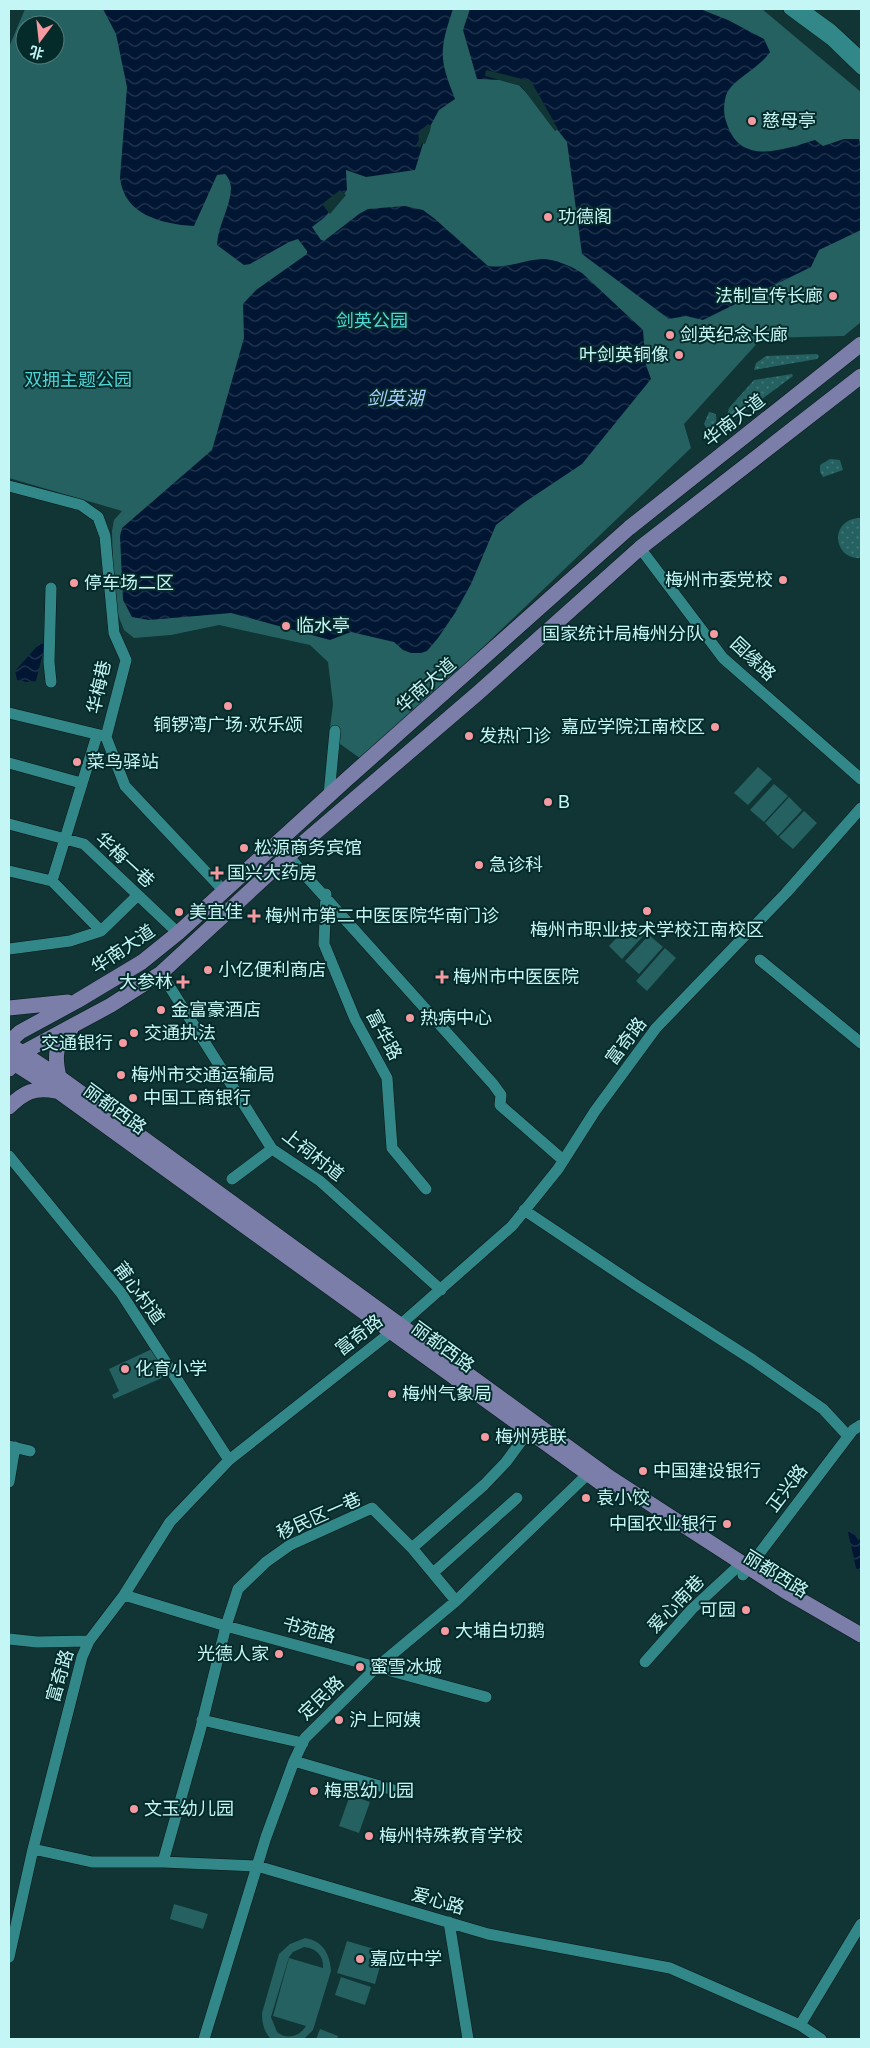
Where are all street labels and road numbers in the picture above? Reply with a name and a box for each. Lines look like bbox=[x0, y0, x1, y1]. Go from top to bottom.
street label: 华南大道 bbox=[699, 390, 769, 450]
street label: 园缘路 bbox=[726, 633, 780, 685]
street label: 华南大道 bbox=[392, 654, 460, 716]
street label: 华梅巷 bbox=[84, 659, 114, 715]
street label: 华梅一巷 bbox=[92, 828, 158, 892]
street label: 华南大道 bbox=[88, 921, 158, 977]
street label: 富华路 bbox=[362, 1006, 406, 1064]
street label: 富奇路 bbox=[602, 1013, 650, 1069]
street label: 丽都西路 bbox=[80, 1080, 150, 1138]
street label: 上祠村道 bbox=[278, 1125, 348, 1185]
street label: 莆心村道 bbox=[110, 1258, 168, 1328]
street label: 富奇路 bbox=[332, 1310, 386, 1360]
street label: 丽都西路 bbox=[408, 1318, 478, 1376]
street label: 正兴路 bbox=[763, 1460, 811, 1516]
street label: 移民区一巷 bbox=[274, 1489, 364, 1543]
street label: 丽都西路 bbox=[740, 1546, 812, 1602]
street label: 爱心南巷 bbox=[644, 1571, 708, 1637]
street label: 书苑路 bbox=[280, 1613, 338, 1647]
street label: 富奇路 bbox=[43, 1647, 77, 1705]
street label: 定民路 bbox=[295, 1672, 347, 1724]
street label: 爱心路 bbox=[409, 1884, 467, 1918]

